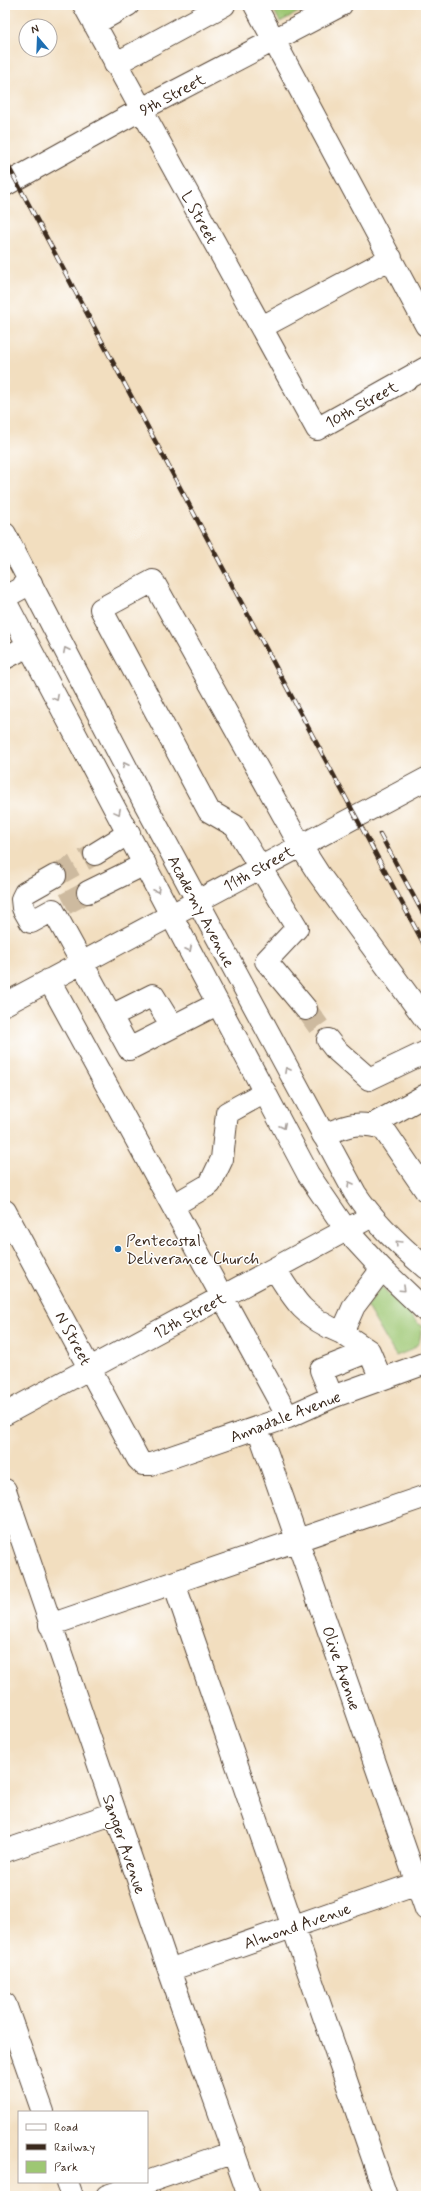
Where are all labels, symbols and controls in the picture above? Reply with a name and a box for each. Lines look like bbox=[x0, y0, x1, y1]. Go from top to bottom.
north arrow bbox=[18, 18, 58, 58]
text: N bbox=[29, 22, 41, 37]
street label: 9th Street bbox=[136, 69, 210, 121]
street label: L Street bbox=[176, 188, 222, 248]
street label: 10th Street bbox=[322, 376, 402, 434]
one-way arrow bbox=[63, 647, 70, 654]
one-way arrow bbox=[51, 694, 59, 701]
one-way arrow bbox=[122, 762, 130, 770]
one-way arrow bbox=[113, 808, 120, 816]
street label: 11th Street bbox=[220, 841, 298, 897]
street label: Academy Avenue bbox=[162, 852, 239, 972]
one-way arrow bbox=[152, 885, 160, 893]
one-way arrow bbox=[184, 945, 192, 952]
one-way arrow bbox=[285, 1067, 292, 1074]
one-way arrow bbox=[278, 1122, 286, 1129]
one-way arrow bbox=[348, 1181, 355, 1188]
place label: Pentecostal Deliverance Church bbox=[126, 1231, 259, 1270]
one-way arrow bbox=[395, 1240, 403, 1248]
marker: Pentecostal Deliverance Church bbox=[113, 1244, 123, 1254]
one-way arrow bbox=[398, 1284, 406, 1292]
street label: 12th Street bbox=[150, 1288, 230, 1344]
street label: N Street bbox=[50, 1308, 96, 1369]
street label: Annadale Avenue bbox=[227, 1387, 344, 1448]
street label: Olive Avenue bbox=[316, 1624, 365, 1713]
street label: Sanger Avenue bbox=[96, 1792, 151, 1898]
street label: Almond Avenue bbox=[241, 1898, 354, 1955]
legend bbox=[18, 2111, 148, 2183]
text: Road bbox=[54, 2120, 78, 2136]
text: Railway bbox=[54, 2140, 96, 2156]
text: Park bbox=[54, 2160, 78, 2176]

